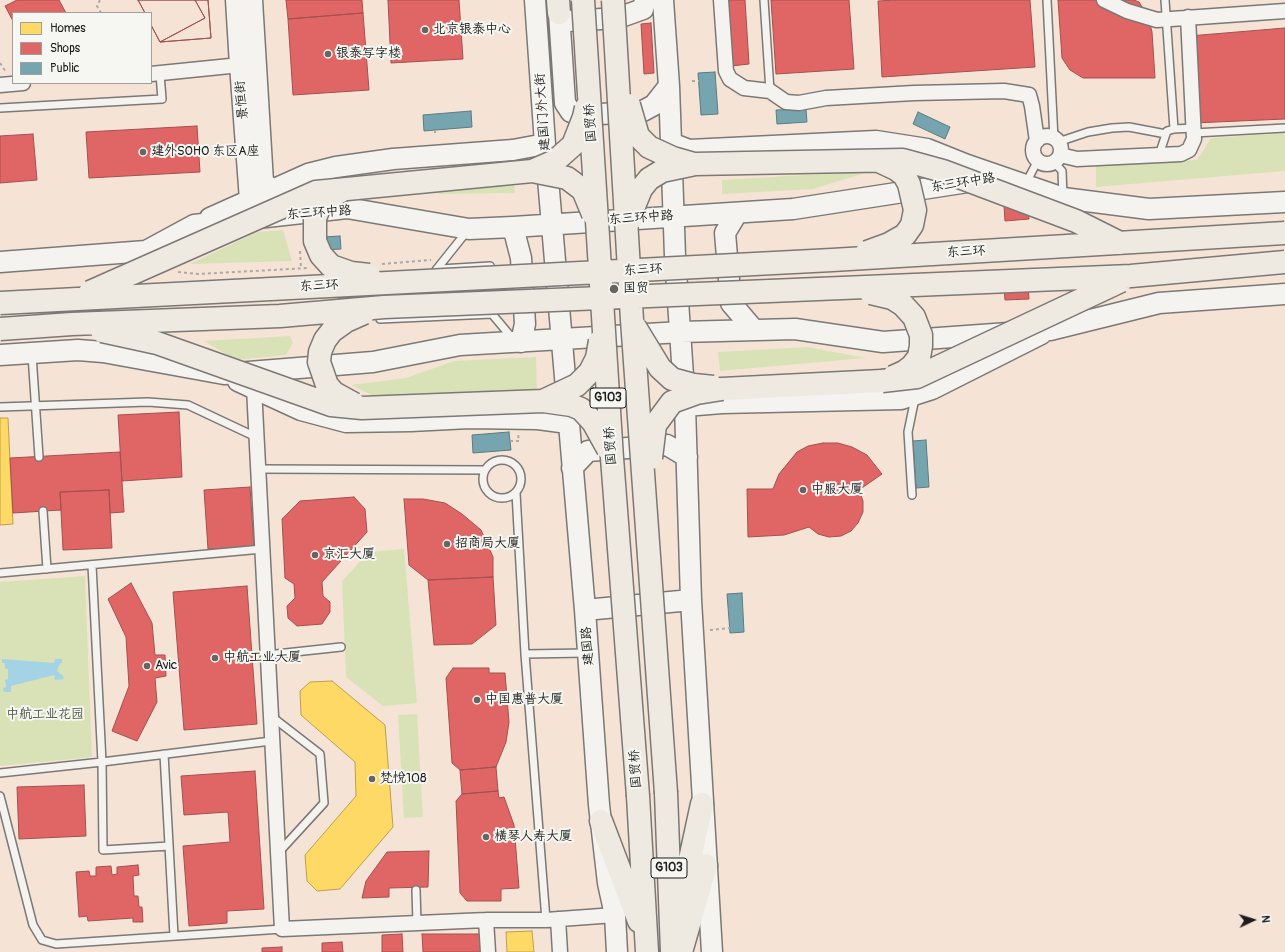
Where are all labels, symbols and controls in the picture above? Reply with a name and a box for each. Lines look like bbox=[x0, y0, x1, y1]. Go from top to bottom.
legend bbox=[12, 12, 152, 84]
text: Homes bbox=[50, 21, 86, 36]
place label: 北京银泰中心 bbox=[433, 22, 511, 38]
marker: 北京银泰中心 bbox=[420, 25, 430, 35]
text: Shops bbox=[50, 41, 80, 56]
place label: 银泰写字楼 bbox=[336, 46, 401, 62]
marker: 银泰写字楼 bbox=[323, 49, 333, 59]
text: Public bbox=[50, 61, 80, 76]
street label: 建国门外大街 bbox=[532, 73, 554, 151]
street label: 景恒街 bbox=[233, 80, 251, 120]
street label: 国贸桥 bbox=[582, 103, 600, 143]
place label: 建外SOHO 东区A座 bbox=[151, 144, 260, 160]
marker: 建外SOHO 东区A座 bbox=[138, 147, 148, 157]
street label: 东三环中路 bbox=[930, 170, 996, 196]
street label: 东三环中路 bbox=[286, 203, 352, 223]
street label: 东三环中路 bbox=[608, 208, 674, 228]
street label: 东三环 bbox=[946, 243, 986, 261]
street label: 东三环 bbox=[623, 261, 663, 279]
street label: 东三环 bbox=[299, 277, 339, 295]
place label: 国贸 bbox=[623, 281, 649, 297]
marker: 国贸 bbox=[608, 283, 620, 295]
road number: G103 bbox=[590, 388, 626, 408]
street label: 国贸桥 bbox=[602, 426, 620, 466]
place label: 中服大厦 bbox=[811, 482, 863, 498]
marker: 中服大厦 bbox=[798, 485, 808, 495]
place label: 招商局大厦 bbox=[455, 536, 520, 552]
marker: 招商局大厦 bbox=[442, 539, 452, 549]
place label: 京汇大厦 bbox=[323, 547, 375, 563]
marker: 京汇大厦 bbox=[310, 550, 320, 560]
street label: 建国路 bbox=[579, 626, 597, 666]
place label: 中航工业大厦 bbox=[223, 650, 301, 666]
marker: 中航工业大厦 bbox=[210, 653, 220, 663]
place label: Avic bbox=[155, 658, 177, 674]
marker: Avic bbox=[142, 661, 152, 671]
place label: 中国惠普大厦 bbox=[485, 692, 563, 708]
marker: 中国惠普大厦 bbox=[472, 695, 482, 705]
park label: 中航工业花园 bbox=[6, 707, 84, 723]
street label: 国贸桥 bbox=[627, 749, 645, 789]
place label: 梵悦108 bbox=[380, 771, 427, 787]
marker: 梵悦108 bbox=[367, 774, 377, 784]
place label: 横琴人寿大厦 bbox=[494, 829, 572, 845]
marker: 横琴人寿大厦 bbox=[481, 832, 491, 842]
road number: G103 bbox=[651, 858, 687, 878]
north arrow bbox=[1233, 900, 1273, 940]
text: N bbox=[1259, 915, 1272, 923]

